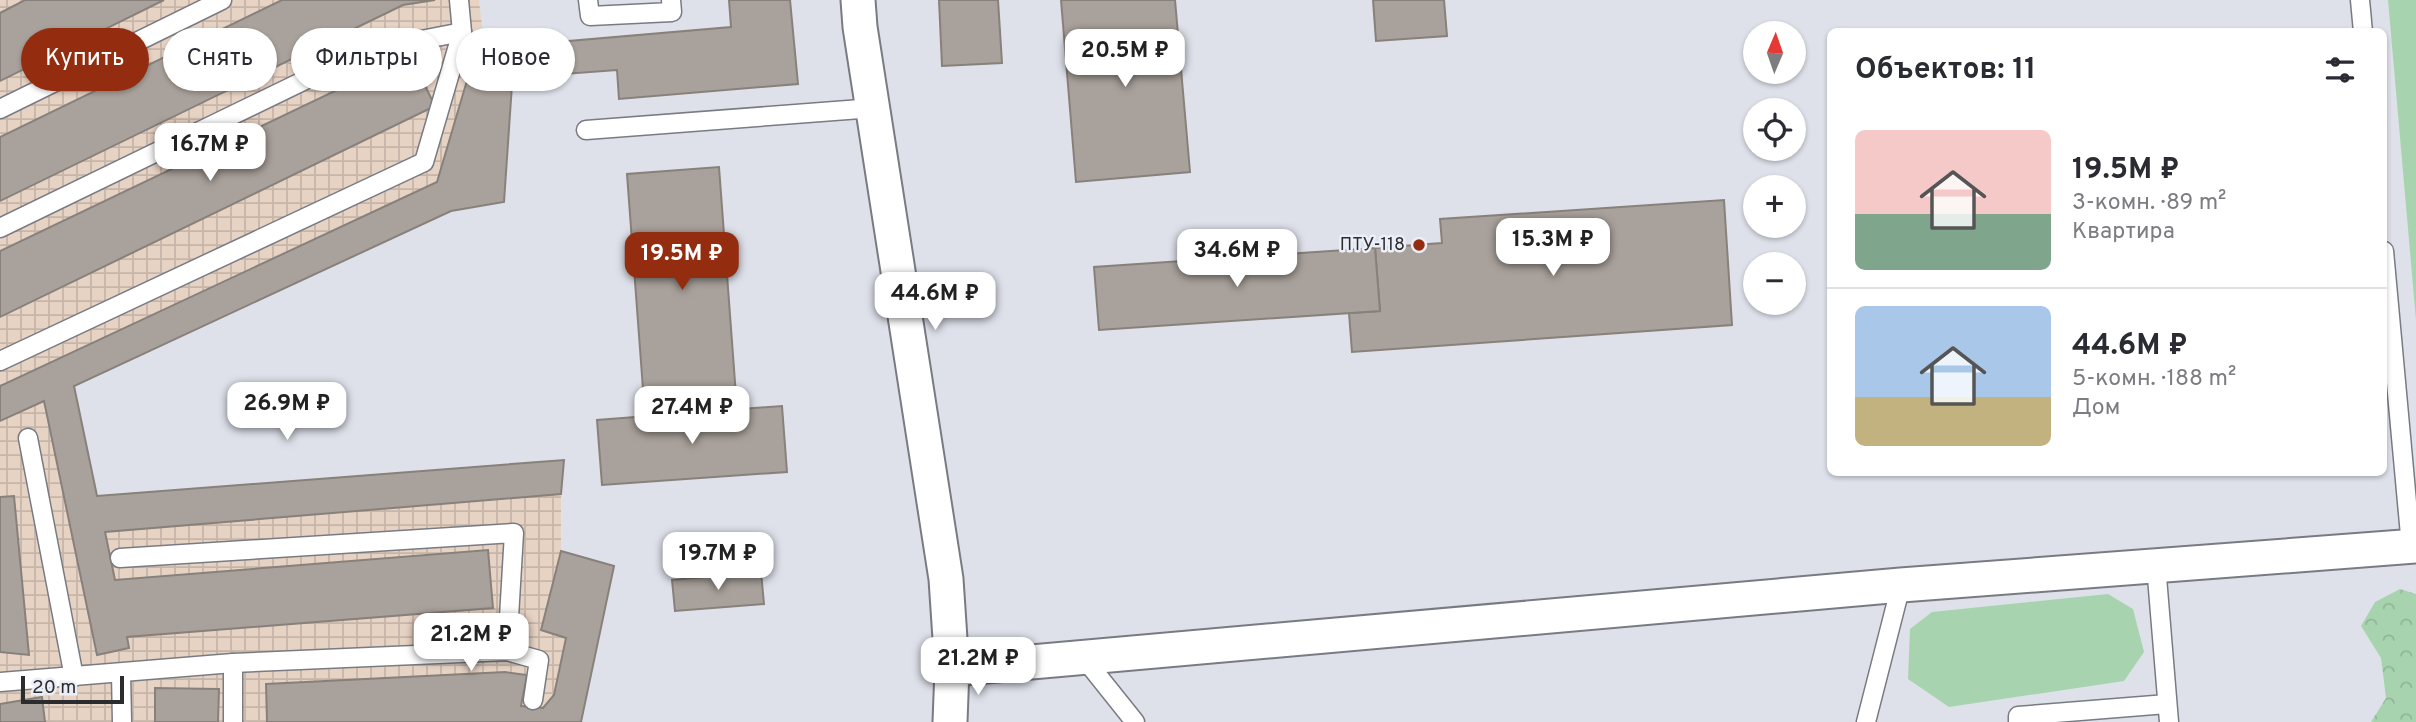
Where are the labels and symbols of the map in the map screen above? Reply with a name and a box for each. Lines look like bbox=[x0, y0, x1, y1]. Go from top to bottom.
north arrow bbox=[1743, 21, 1806, 84]
pin: 20.5M ₽ bbox=[1060, 29, 1190, 89]
pin: 16.7M ₽ bbox=[145, 124, 275, 183]
pin: 15.3M ₽ bbox=[1488, 218, 1618, 278]
pin: 34.6M ₽ bbox=[1172, 230, 1302, 289]
pin: 19.5M ₽ bbox=[617, 232, 747, 292]
place label: ПТУ-118 bbox=[1340, 234, 1405, 257]
marker: ПТУ-118 bbox=[1411, 237, 1427, 253]
pin: 44.6M ₽ bbox=[870, 272, 1000, 332]
pin: 26.9M ₽ bbox=[222, 382, 352, 442]
pin: 27.4M ₽ bbox=[627, 386, 757, 446]
pin: 19.7M ₽ bbox=[653, 532, 783, 592]
pin: 21.2M ₽ bbox=[406, 614, 536, 673]
pin: 21.2M ₽ bbox=[913, 638, 1043, 697]
scale bar bbox=[21, 673, 124, 705]

